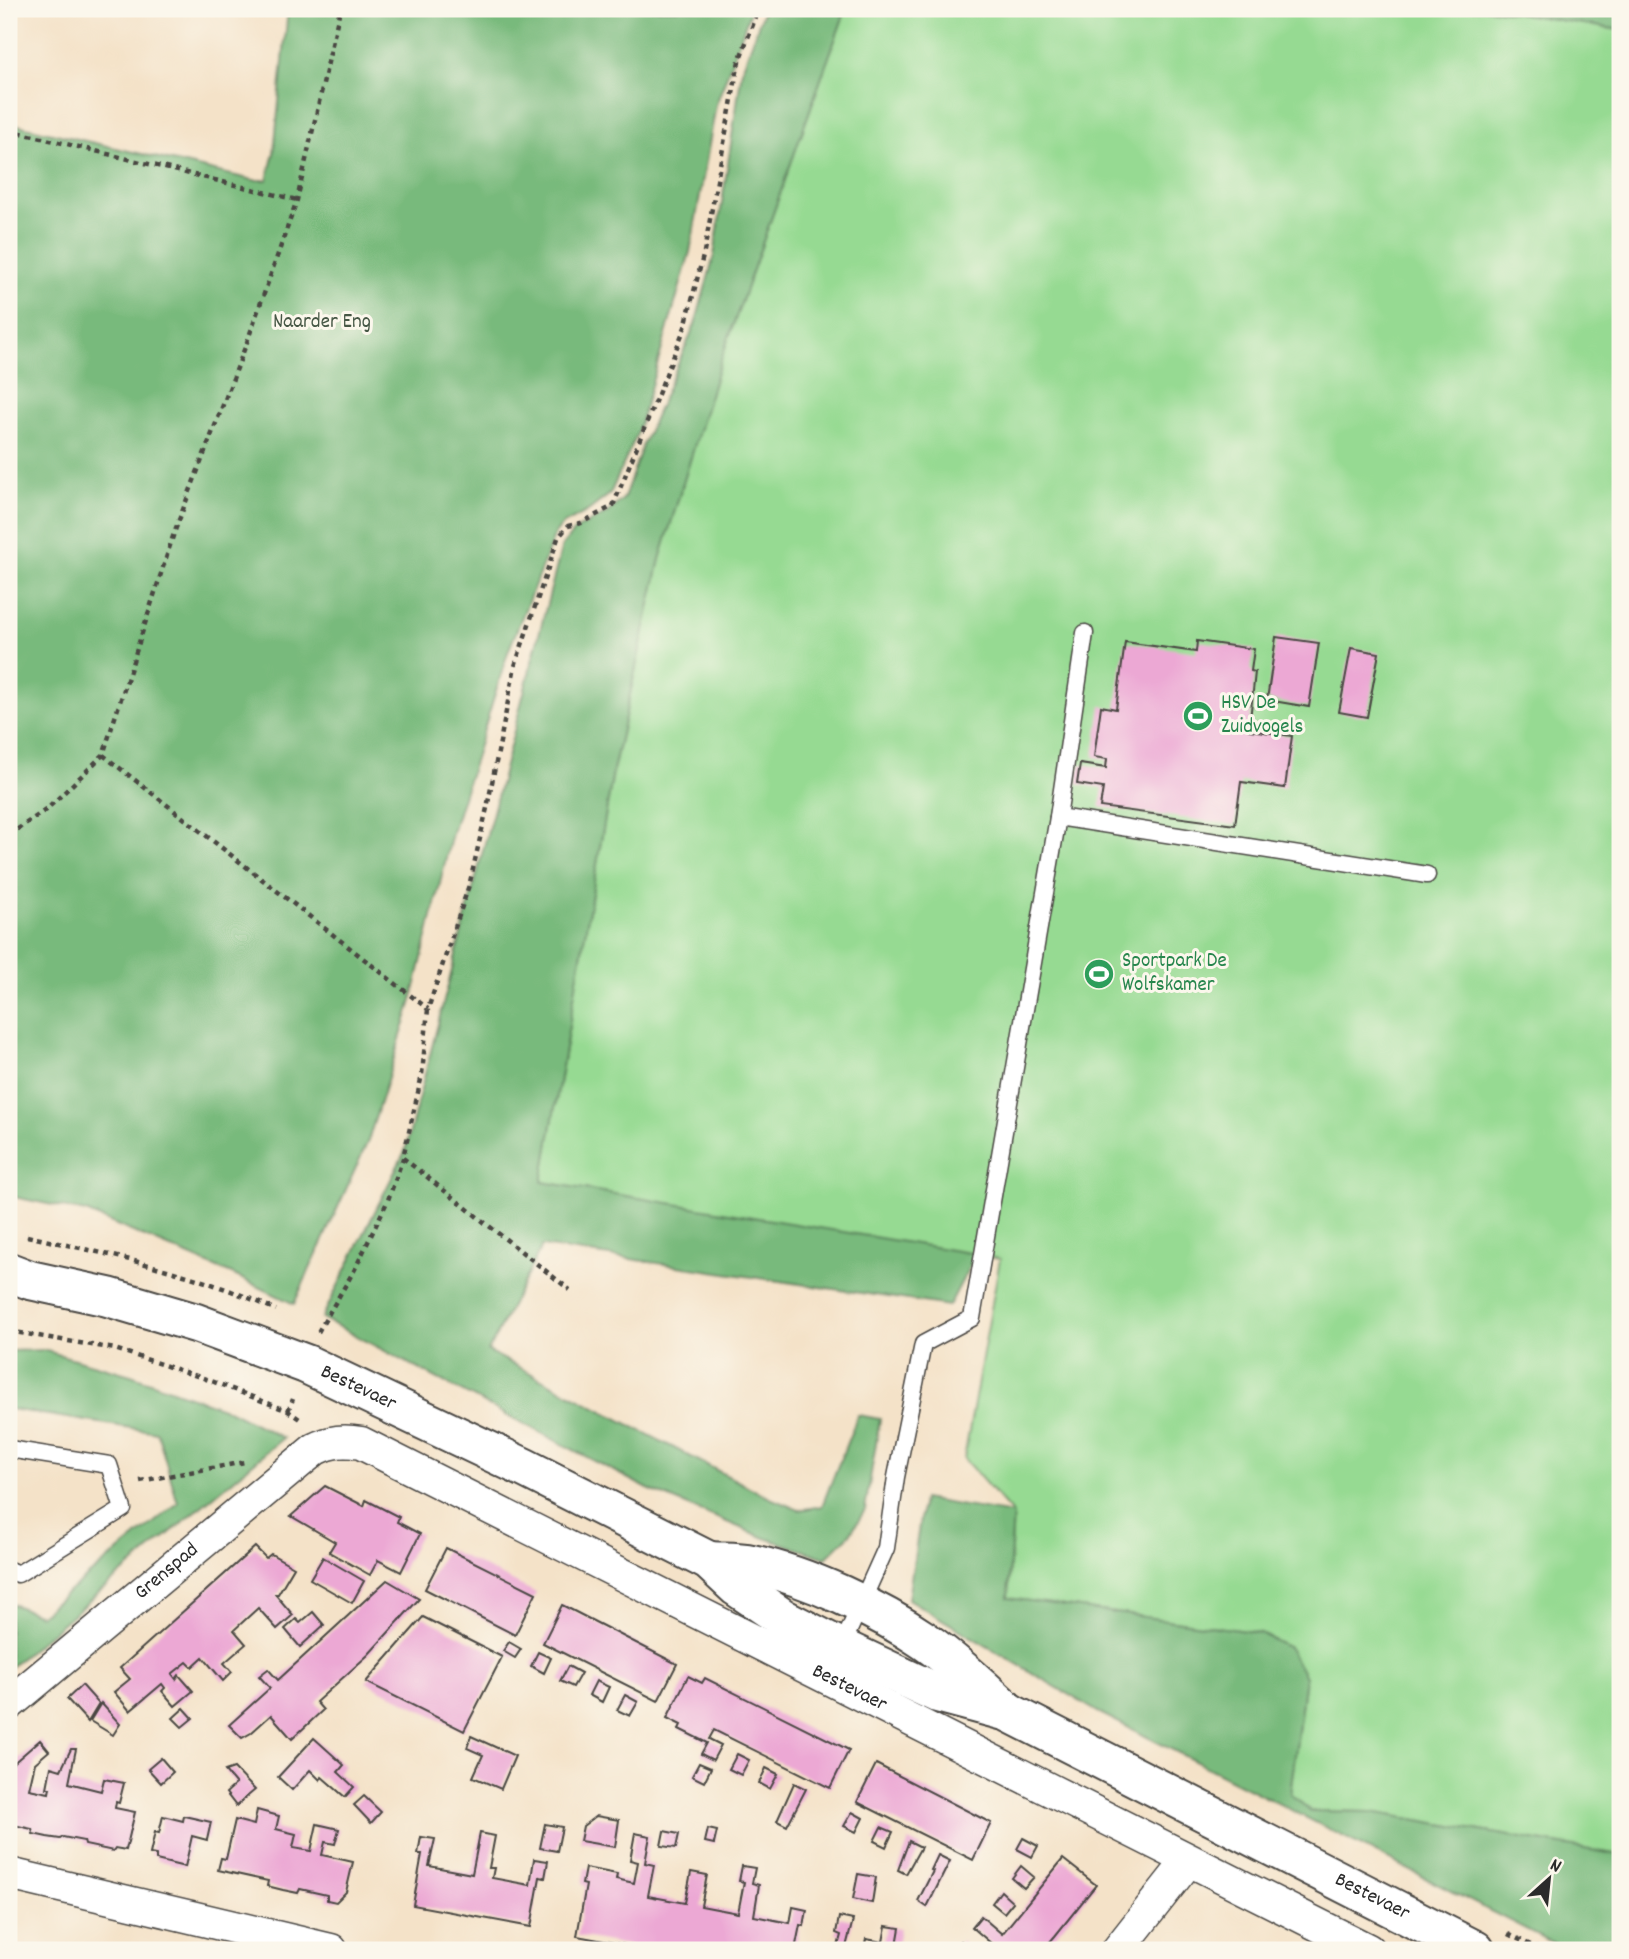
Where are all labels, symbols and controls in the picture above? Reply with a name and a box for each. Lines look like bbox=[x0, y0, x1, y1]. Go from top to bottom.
park label: Naarder Eng bbox=[273, 308, 371, 338]
place label: HSV De Zuidvogels bbox=[1221, 689, 1303, 743]
sports icon: HSV De Zuidvogels bbox=[1181, 699, 1215, 733]
place label: Sportpark De Wolfskamer bbox=[1122, 947, 1227, 1001]
sports icon: Sportpark De Wolfskamer bbox=[1082, 957, 1116, 991]
street label: Bestevaer bbox=[315, 1358, 401, 1420]
street label: Grenspad bbox=[129, 1536, 206, 1608]
street label: Bestevaer bbox=[806, 1657, 892, 1720]
north arrow bbox=[1514, 1843, 1584, 1913]
text: N bbox=[1545, 1853, 1565, 1881]
street label: Bestevaer bbox=[1329, 1866, 1415, 1929]

